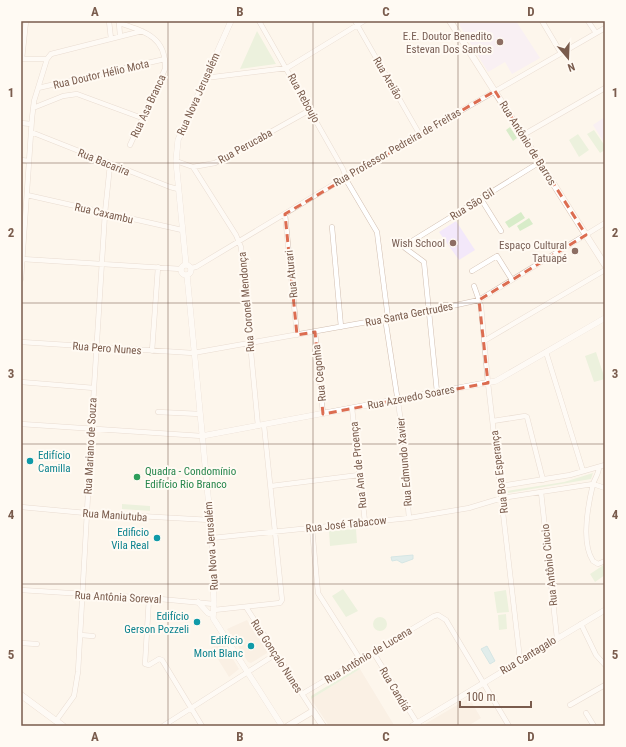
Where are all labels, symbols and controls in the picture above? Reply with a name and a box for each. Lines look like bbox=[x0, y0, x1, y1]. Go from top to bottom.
text: A bbox=[91, 4, 99, 19]
text: B bbox=[236, 4, 244, 19]
text: C bbox=[382, 4, 390, 19]
text: D bbox=[527, 4, 535, 19]
place label: E.E. Doutor Benedito Estevan Dos Santos bbox=[403, 30, 492, 56]
marker: E.E. Doutor Benedito Estevan Dos Santos bbox=[495, 37, 505, 47]
north arrow bbox=[548, 38, 588, 78]
street label: Rua Nova Jerusalém bbox=[174, 51, 222, 138]
street label: Rua Areião bbox=[370, 55, 405, 102]
street label: Rua Doutor Hélio Mota bbox=[52, 57, 150, 92]
text: N bbox=[566, 60, 576, 74]
street label: Rua Reboujo bbox=[285, 71, 323, 126]
street label: Rua Asa Branca bbox=[128, 73, 169, 140]
text: 1 bbox=[8, 85, 14, 100]
text: 1 bbox=[612, 85, 618, 100]
street label: Rua Antônio de Barros bbox=[496, 99, 559, 188]
street label: Rua Professor Pedreira de Freitas bbox=[331, 106, 463, 189]
street label: Rua Perucaba bbox=[216, 126, 275, 167]
street label: Rua Bacarira bbox=[76, 146, 132, 179]
street label: Rua São Gil bbox=[448, 186, 497, 223]
street label: Rua Caxambu bbox=[73, 200, 134, 227]
text: 2 bbox=[8, 225, 15, 240]
text: 2 bbox=[612, 225, 619, 240]
place label: Wish School bbox=[392, 237, 445, 250]
marker: Wish School bbox=[448, 238, 458, 248]
place label: Espaço Cultural Tatuapé bbox=[499, 239, 567, 265]
marker: Espaço Cultural Tatuapé bbox=[570, 246, 580, 256]
street label: Rua Aturari bbox=[283, 249, 300, 299]
street label: Rua Coronel Mendonça bbox=[236, 251, 257, 353]
street label: Rua Santa Gertrudes bbox=[364, 300, 454, 329]
street label: Rua Pero Nunes bbox=[72, 340, 142, 357]
street label: Rua Cegonha bbox=[310, 344, 329, 402]
text: 3 bbox=[8, 366, 14, 381]
text: 3 bbox=[612, 366, 618, 381]
street label: Rua Azevedo Soares bbox=[366, 383, 456, 412]
street label: Rua Mariano de Souza bbox=[81, 397, 100, 495]
street label: Rua Edmundo Xavier bbox=[394, 416, 415, 507]
street label: Rua Ana de Proença bbox=[347, 421, 370, 509]
street label: Rua Boa Esperança bbox=[488, 430, 511, 514]
place label: Edifício Camilla bbox=[38, 449, 71, 475]
marker: Edifício Camilla bbox=[25, 456, 35, 466]
place label: Quadra - Condomínio Edifício Rio Branco bbox=[145, 465, 237, 491]
marker: Quadra - Condomínio Edifício Rio Branco bbox=[132, 472, 142, 482]
street label: Rua Nova Jerusalém bbox=[202, 501, 221, 591]
text: 4 bbox=[8, 507, 15, 522]
street label: Rua Maniutuba bbox=[82, 507, 148, 524]
text: 4 bbox=[612, 507, 619, 522]
street label: Rua José Tabacow bbox=[305, 514, 387, 535]
street label: Rua Antônio Ciucio bbox=[539, 523, 560, 607]
place label: Edificio Vila Real bbox=[111, 526, 149, 552]
marker: Edificio Vila Real bbox=[152, 533, 162, 543]
street label: Rua Antônia Soreval bbox=[74, 589, 162, 606]
place label: Edifício Gerson Pozzeli bbox=[124, 610, 189, 636]
marker: Edifício Gerson Pozzeli bbox=[192, 617, 202, 627]
street label: Rua Gonçalo Nunes bbox=[248, 617, 305, 695]
street label: Rua Antônio de Lucena bbox=[322, 624, 414, 687]
street label: Rua Cantagalo bbox=[498, 633, 559, 677]
place label: Edifício Mont Blanc bbox=[194, 634, 243, 660]
marker: Edifício Mont Blanc bbox=[246, 641, 256, 651]
text: 5 bbox=[8, 647, 15, 662]
text: 5 bbox=[612, 647, 619, 662]
street label: Rua Candiá bbox=[376, 665, 413, 714]
scale bar bbox=[460, 683, 531, 709]
text: 100 m bbox=[466, 690, 496, 704]
text: A bbox=[91, 729, 99, 744]
text: B bbox=[236, 729, 244, 744]
text: C bbox=[382, 729, 390, 744]
text: D bbox=[527, 729, 535, 744]

